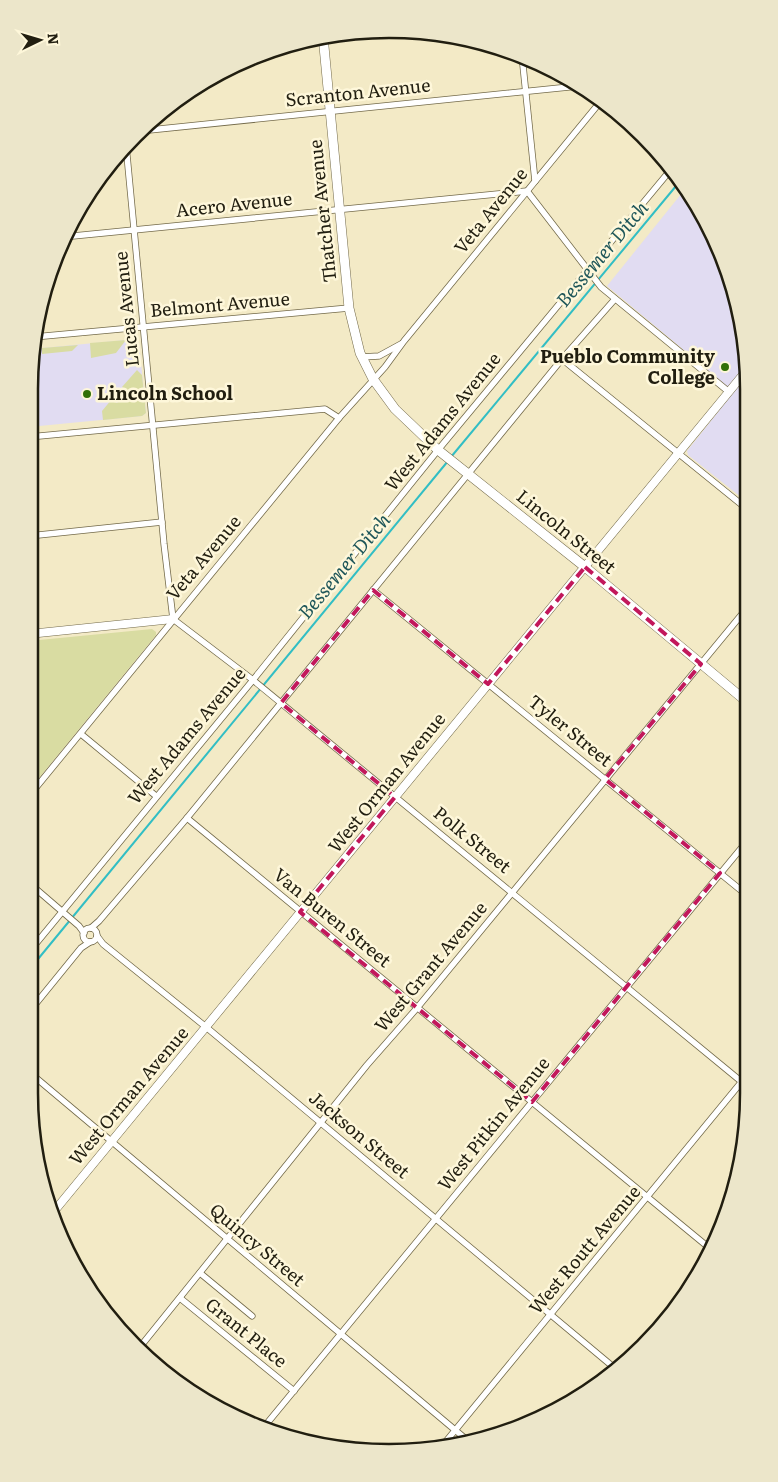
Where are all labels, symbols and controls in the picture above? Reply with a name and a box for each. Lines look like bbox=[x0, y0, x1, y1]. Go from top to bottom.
north arrow bbox=[15, 15, 65, 65]
text: N bbox=[43, 32, 64, 46]
street label: Scranton Avenue bbox=[284, 70, 432, 113]
street label: Thatcher Avenue bbox=[301, 138, 342, 284]
street label: Veta Avenue bbox=[447, 161, 533, 259]
street label: Acero Avenue bbox=[174, 184, 293, 223]
water label: Bessemer Ditch bbox=[549, 194, 654, 312]
street label: Lucas Avenue bbox=[106, 250, 145, 368]
street label: Belmont Avenue bbox=[149, 284, 291, 323]
place label: Pueblo Community College bbox=[540, 342, 715, 390]
street label: West Adams Avenue bbox=[377, 346, 506, 496]
marker: Pueblo Community College bbox=[719, 361, 731, 373]
place label: Lincoln School bbox=[97, 379, 234, 406]
marker: Lincoln School bbox=[81, 388, 93, 400]
street label: Lincoln Street bbox=[511, 482, 623, 580]
water label: Bessemer Ditch bbox=[291, 506, 396, 624]
street label: Veta Avenue bbox=[159, 508, 247, 606]
street label: West Adams Avenue bbox=[120, 661, 251, 810]
street label: Tyler Street bbox=[523, 687, 619, 773]
street label: West Orman Avenue bbox=[321, 706, 451, 858]
street label: Polk Street bbox=[428, 799, 518, 879]
street label: Van Buren Street bbox=[268, 861, 398, 973]
street label: West Grant Avenue bbox=[367, 895, 493, 1037]
street label: West Orman Avenue bbox=[62, 1020, 194, 1170]
street label: West Pitkin Avenue bbox=[430, 1050, 555, 1196]
street label: Jackson Street bbox=[304, 1084, 417, 1185]
street label: West Routt Avenue bbox=[522, 1179, 646, 1319]
street label: Quincy Street bbox=[204, 1196, 312, 1292]
street label: Grant Place bbox=[200, 1290, 294, 1373]

